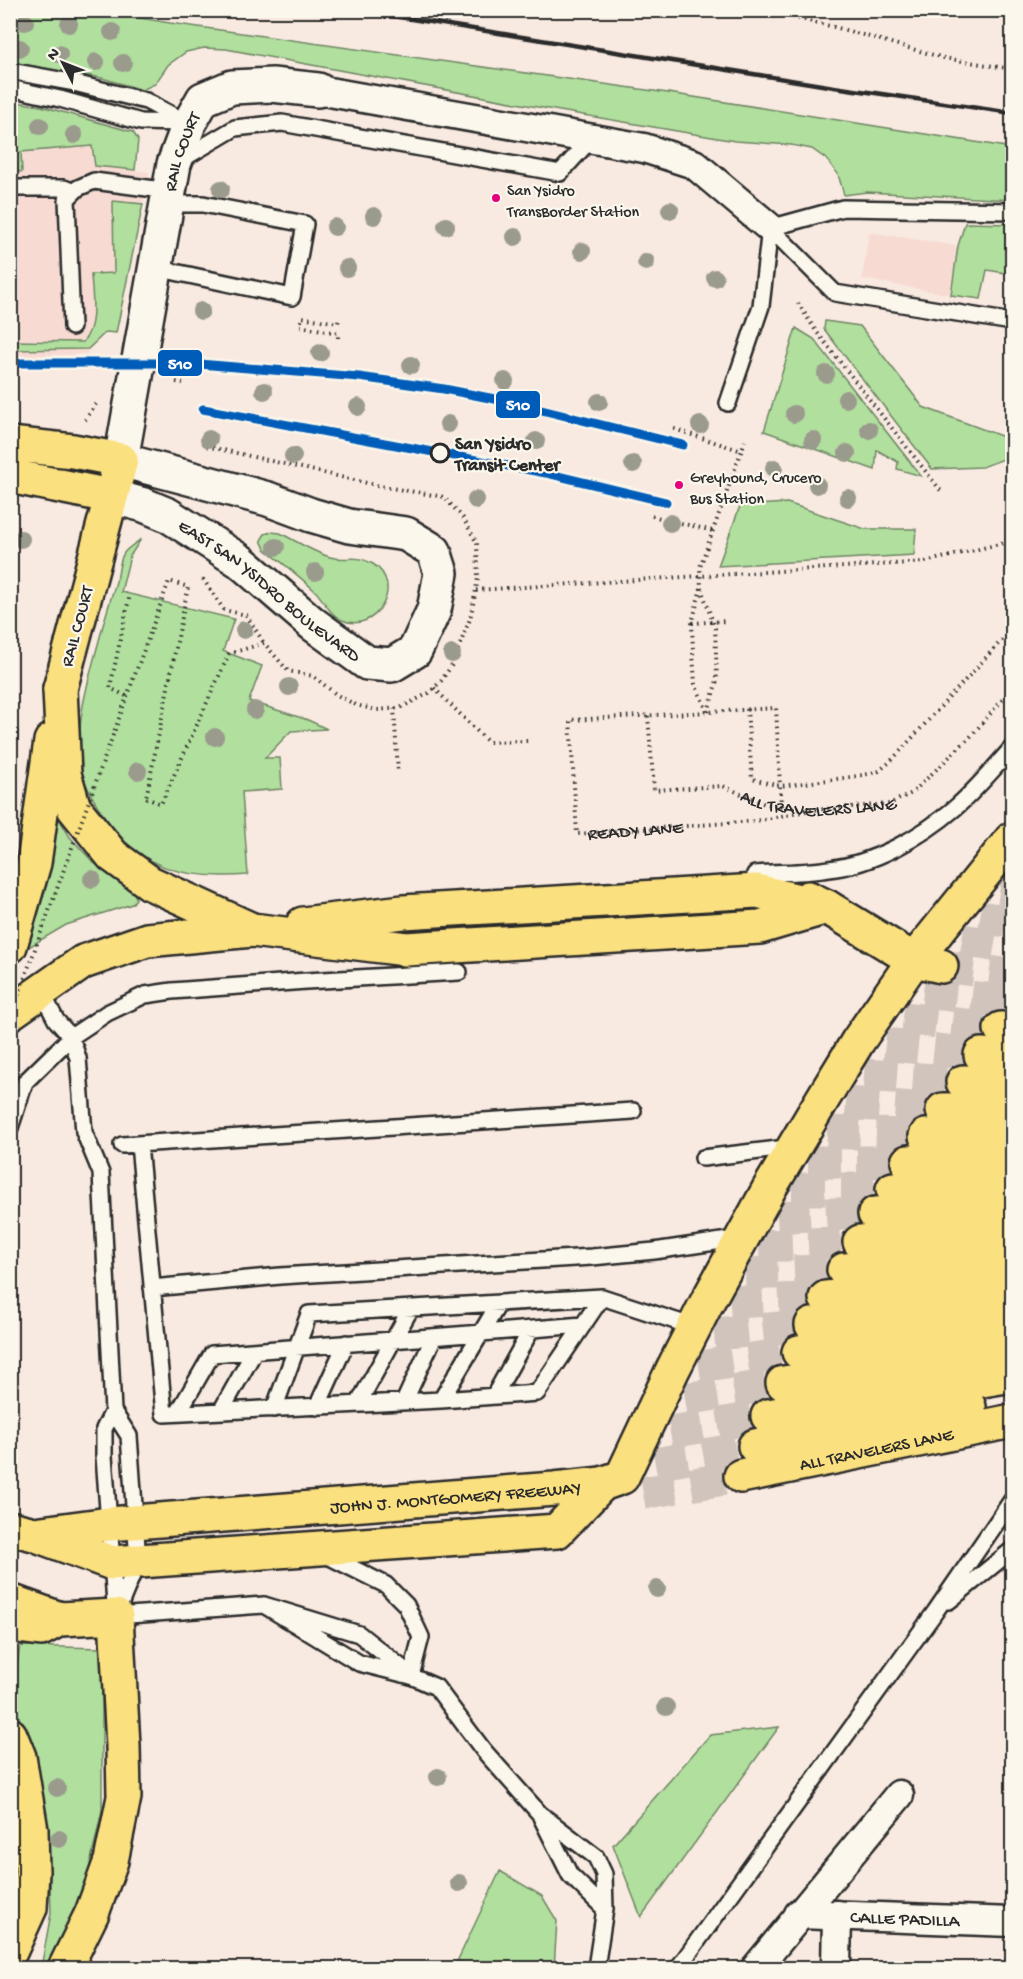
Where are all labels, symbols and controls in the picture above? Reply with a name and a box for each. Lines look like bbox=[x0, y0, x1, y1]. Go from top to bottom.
north arrow bbox=[33, 33, 93, 93]
text: N bbox=[44, 45, 65, 66]
street label: RAIL COURT bbox=[161, 108, 207, 193]
place label: San Ysidro TransBorder Station bbox=[506, 183, 640, 223]
marker: San Ysidro TransBorder Station bbox=[490, 192, 502, 204]
line badge: 510 bbox=[157, 349, 203, 377]
text: 510 bbox=[168, 357, 192, 376]
line badge: 510 bbox=[495, 390, 541, 419]
text: 510 bbox=[506, 398, 530, 417]
place label: San Ysidro Transit Center bbox=[453, 435, 562, 477]
marker: San Ysidro Transit Center bbox=[430, 443, 450, 463]
place label: Greyhound, Crucero Bus Station bbox=[689, 470, 822, 510]
marker: Greyhound, Crucero Bus Station bbox=[673, 479, 685, 491]
street label: EAST SAN YSIDRO BOULEVARD bbox=[174, 516, 364, 668]
street label: RAIL COURT bbox=[58, 583, 100, 669]
street label: ALL TRAVELERS LANE bbox=[737, 787, 901, 823]
street label: READY LANE bbox=[587, 818, 685, 846]
street label: ALL TRAVELERS LANE bbox=[798, 1425, 956, 1477]
street label: JOHN J. MONTGOMERY FREEWAY bbox=[329, 1478, 582, 1520]
street label: CALLE PADILLA bbox=[850, 1908, 961, 1933]

